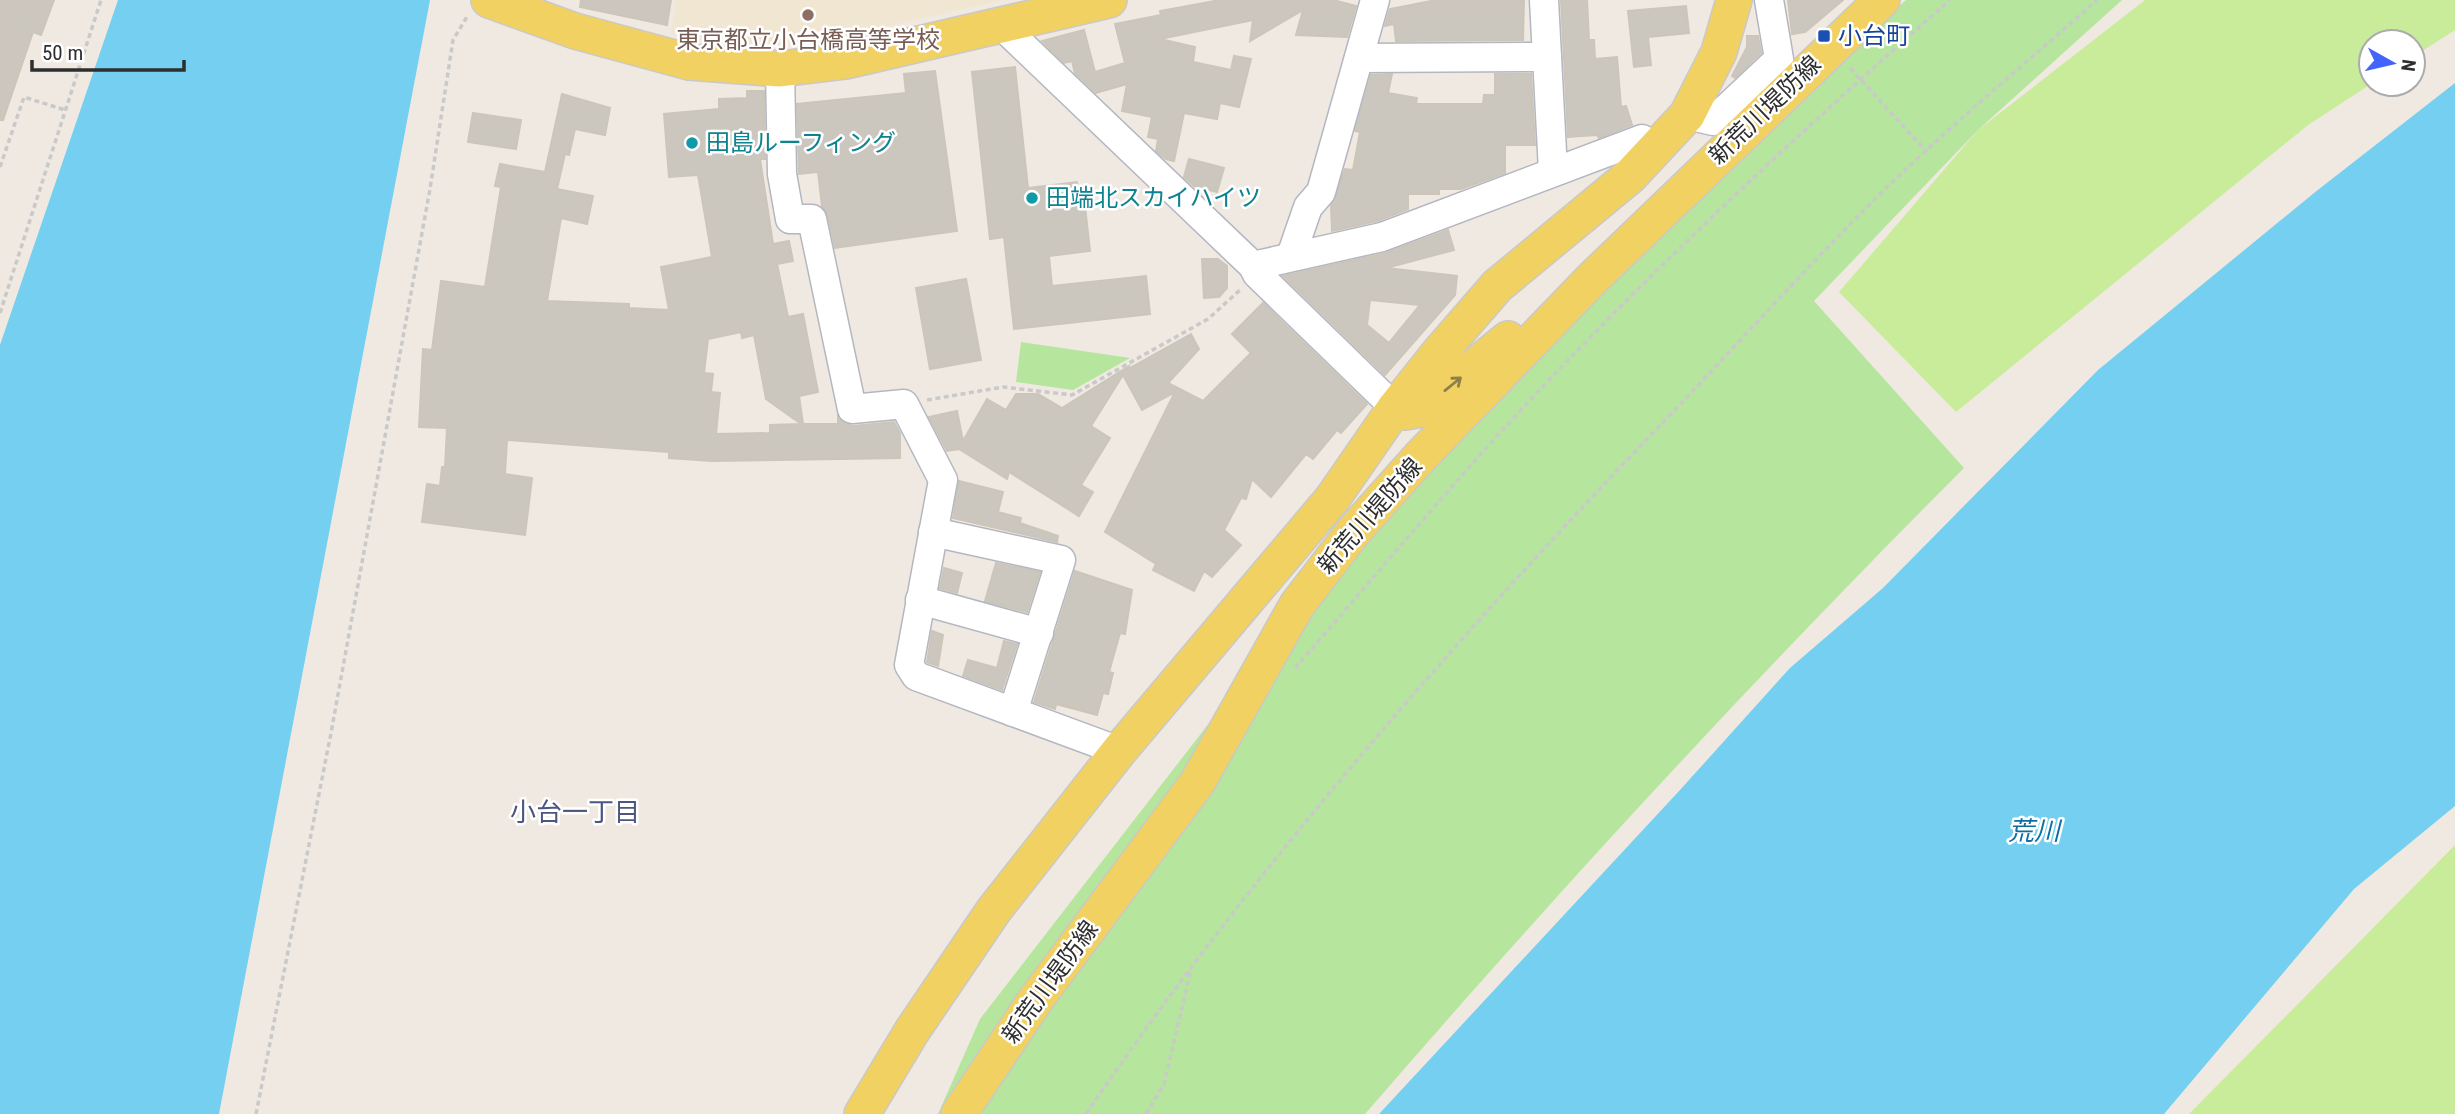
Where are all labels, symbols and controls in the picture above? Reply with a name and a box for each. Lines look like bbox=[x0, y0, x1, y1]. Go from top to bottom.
marker: 東京都立小台橋高等学校 bbox=[800, 7, 816, 23]
place label: 小台町 bbox=[1838, 22, 1910, 50]
place label: 東京都立小台橋高等学校 bbox=[676, 26, 940, 54]
scale bar bbox=[32, 28, 184, 72]
marker: 小台町 bbox=[1816, 28, 1832, 44]
north arrow bbox=[2357, 28, 2427, 98]
text: 50 m bbox=[42, 41, 83, 65]
street label: 新荒川堤防線 bbox=[1703, 50, 1827, 170]
text: N bbox=[2396, 58, 2421, 73]
place label: 田島ルーフィング bbox=[706, 129, 896, 157]
marker: 田島ルーフィング bbox=[684, 135, 700, 151]
place label: 田端北スカイハイツ bbox=[1046, 184, 1261, 212]
marker: 田端北スカイハイツ bbox=[1024, 190, 1040, 206]
one-way arrow bbox=[1443, 376, 1461, 392]
street label: 新荒川堤防線 bbox=[1312, 452, 1428, 580]
district label: 小台一丁目 bbox=[510, 797, 640, 827]
water label: 荒川 bbox=[2008, 816, 2063, 846]
street label: 新荒川堤防線 bbox=[996, 916, 1104, 1048]

